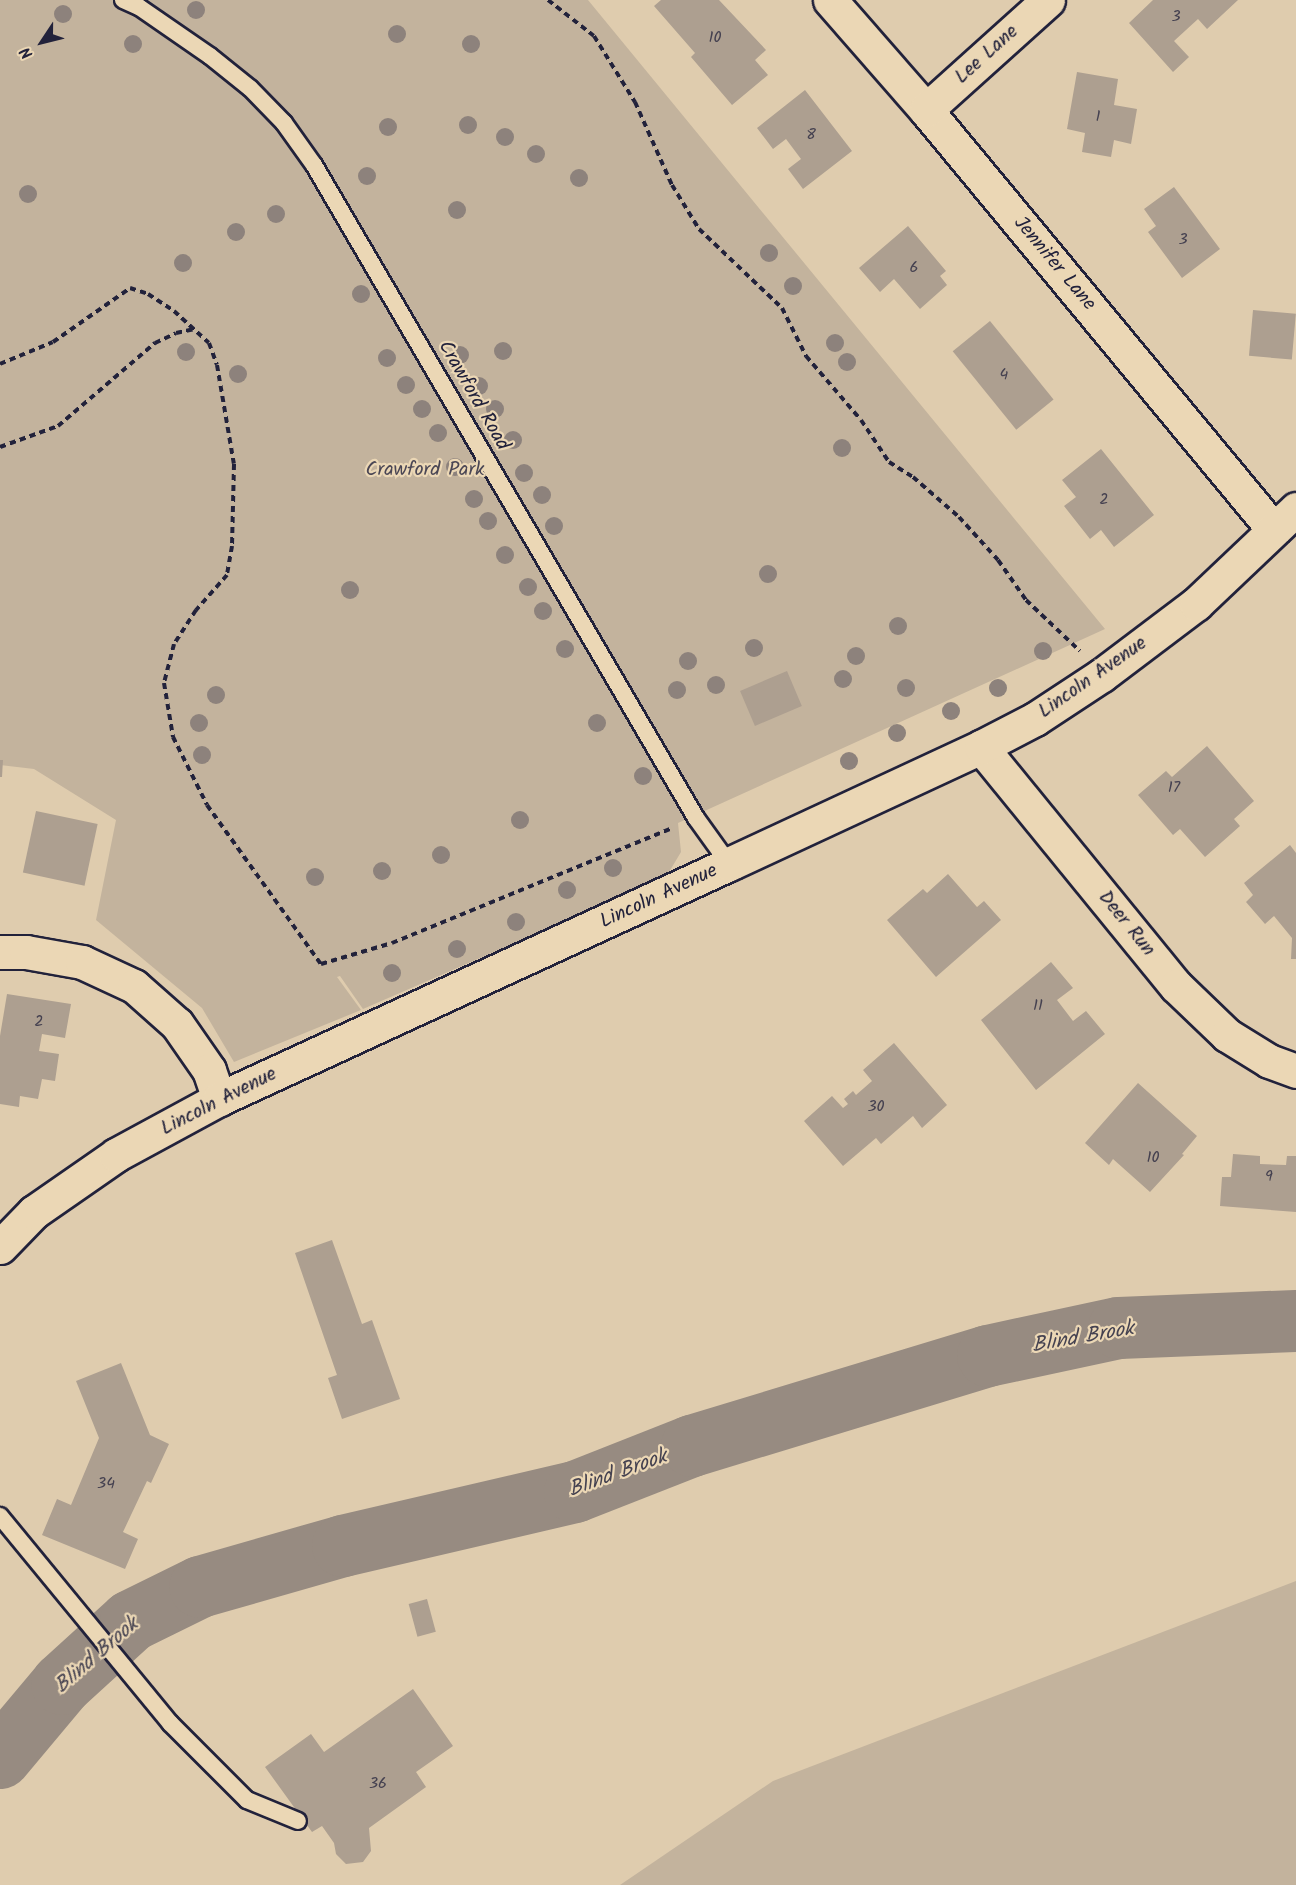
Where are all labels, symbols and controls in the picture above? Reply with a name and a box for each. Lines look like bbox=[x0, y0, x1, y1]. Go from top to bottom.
house number: 3 bbox=[1171, 7, 1181, 27]
north arrow bbox=[12, 12, 72, 72]
street label: Lee Lane bbox=[950, 20, 1024, 90]
house number: 10 bbox=[708, 28, 722, 48]
text: N bbox=[14, 41, 40, 64]
house number: 1 bbox=[1095, 107, 1101, 127]
house number: 8 bbox=[806, 125, 816, 145]
street label: Jennifer Lane bbox=[1008, 212, 1100, 316]
house number: 3 bbox=[1178, 230, 1188, 250]
house number: 6 bbox=[910, 258, 918, 278]
street label: Crawford Road bbox=[432, 337, 514, 455]
house number: 4 bbox=[1000, 365, 1008, 385]
park label: Crawford Park bbox=[366, 458, 484, 482]
house number: 2 bbox=[1099, 490, 1109, 510]
street label: Lincoln Avenue bbox=[1034, 632, 1152, 724]
house number: 17 bbox=[1168, 778, 1180, 798]
street label: Lincoln Avenue bbox=[596, 859, 722, 935]
street label: Deer Run bbox=[1092, 886, 1160, 962]
house number: 11 bbox=[1033, 996, 1043, 1016]
house number: 2 bbox=[34, 1012, 44, 1032]
street label: Lincoln Avenue bbox=[157, 1063, 281, 1141]
house number: 30 bbox=[867, 1097, 885, 1117]
house number: 10 bbox=[1146, 1148, 1160, 1168]
house number: 9 bbox=[1265, 1167, 1273, 1187]
water label: Blind Brook bbox=[1030, 1317, 1136, 1359]
water label: Blind Brook bbox=[565, 1445, 671, 1503]
house number: 34 bbox=[97, 1474, 115, 1494]
water label: Blind Brook bbox=[50, 1613, 144, 1699]
house number: 36 bbox=[369, 1774, 387, 1794]

